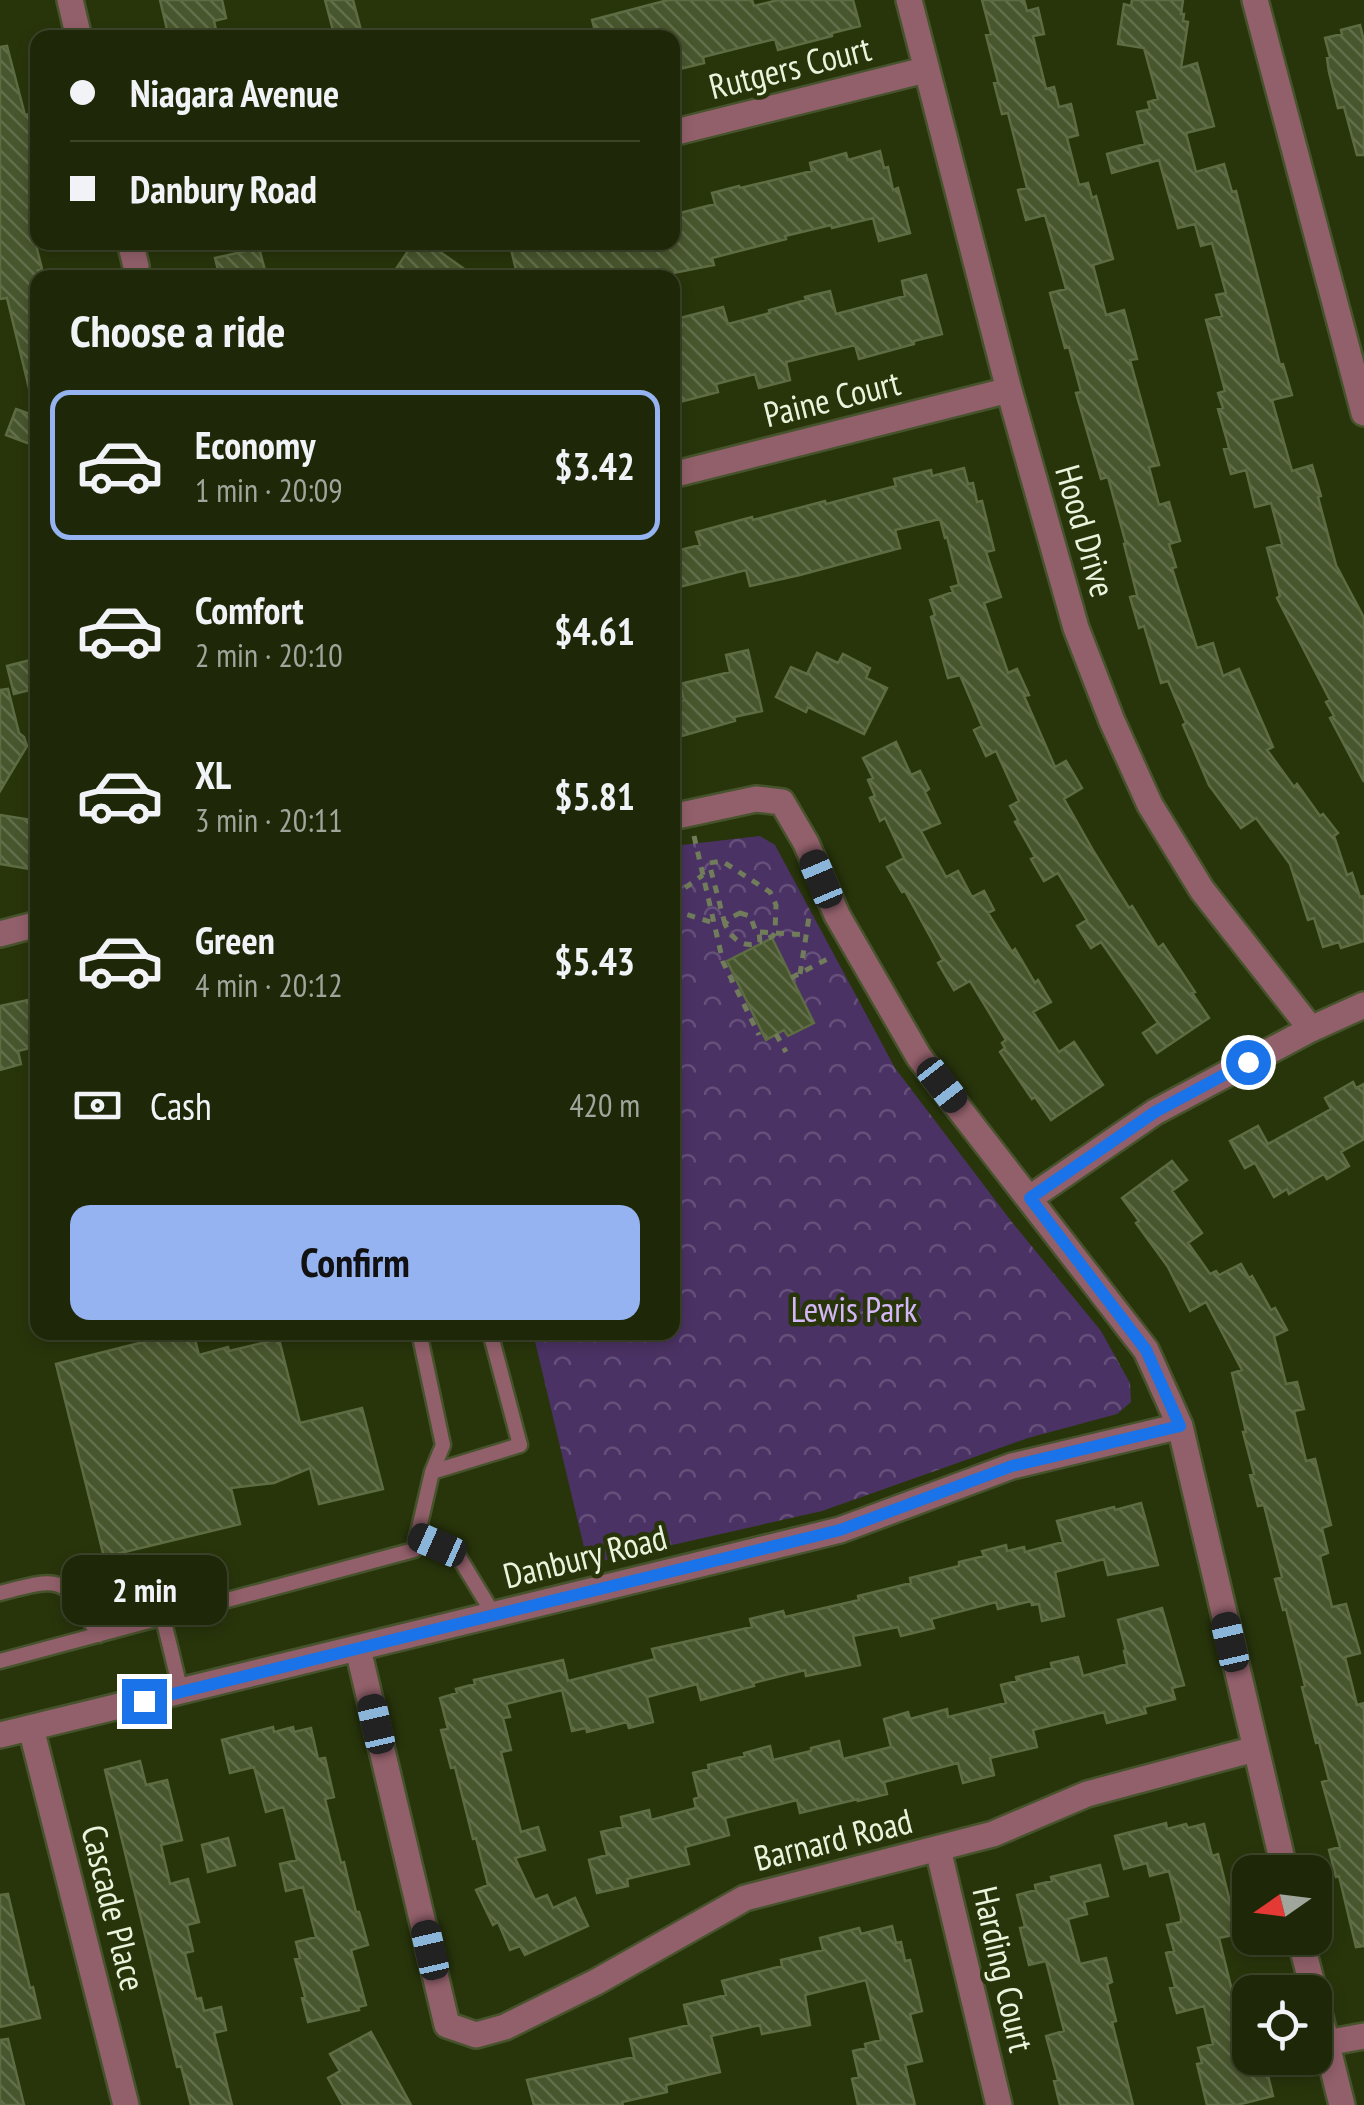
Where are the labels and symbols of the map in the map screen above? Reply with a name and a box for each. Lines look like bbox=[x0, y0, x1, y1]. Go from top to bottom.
street label: Rutgers Court bbox=[704, 25, 876, 109]
street label: Paine Court bbox=[759, 359, 905, 437]
street label: Hood Drive bbox=[1045, 459, 1127, 602]
car bbox=[795, 846, 847, 912]
route start bbox=[1226, 1040, 1271, 1085]
car bbox=[912, 1052, 972, 1118]
park label: Lewis Park bbox=[791, 1286, 918, 1332]
street label: Danbury Road bbox=[498, 1514, 671, 1599]
car bbox=[403, 1519, 471, 1571]
callout: 2 min bbox=[62, 1556, 226, 1626]
car bbox=[1209, 1609, 1251, 1675]
route end bbox=[122, 1679, 167, 1724]
car bbox=[355, 1691, 397, 1757]
street label: Barnard Road bbox=[749, 1797, 917, 1881]
street label: Cascade Place bbox=[71, 1820, 157, 1995]
north arrow bbox=[1232, 1855, 1332, 1955]
street label: Harding Court bbox=[963, 1882, 1045, 2056]
car bbox=[409, 1917, 451, 1983]

